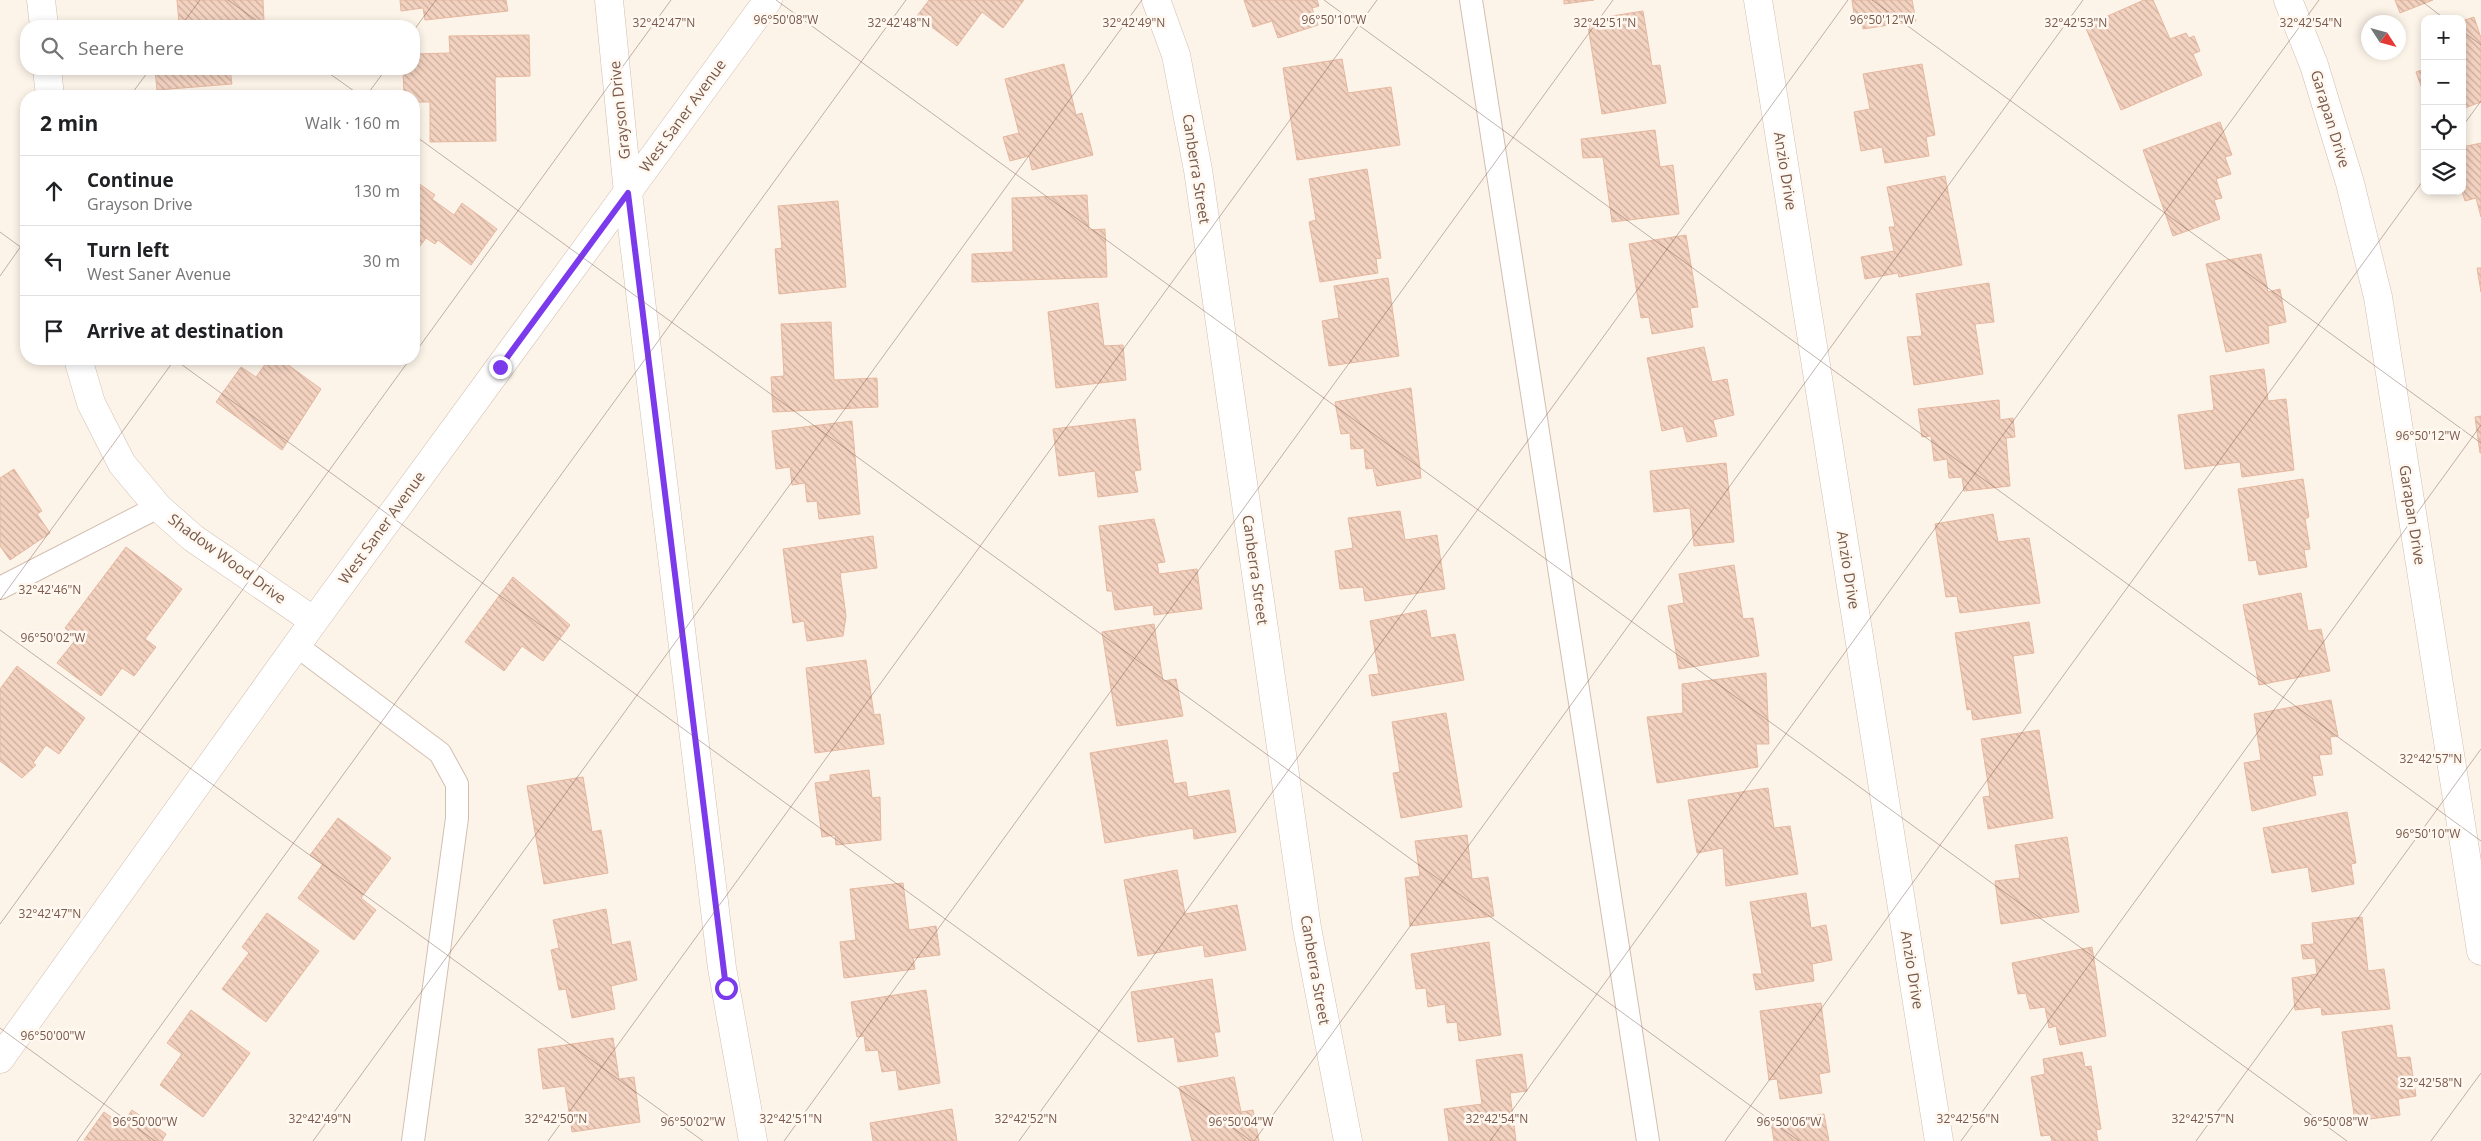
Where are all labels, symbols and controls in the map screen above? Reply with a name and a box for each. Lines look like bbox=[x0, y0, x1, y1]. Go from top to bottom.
text: 96°50'08"W bbox=[754, 11, 818, 28]
text: 96°50'10"W bbox=[1302, 11, 1366, 28]
text: 96°50'12"W bbox=[1850, 11, 1914, 28]
text: 32°42'47"N bbox=[633, 14, 695, 31]
text: 32°42'48"N bbox=[868, 14, 930, 31]
text: 32°42'49"N bbox=[1103, 14, 1165, 31]
text: 32°42'51"N bbox=[1574, 14, 1636, 31]
text: 32°42'53"N bbox=[2045, 14, 2107, 31]
text: 32°42'54"N bbox=[2280, 14, 2342, 31]
north arrow bbox=[2361, 15, 2406, 60]
map controls bbox=[2421, 15, 2466, 195]
button: + bbox=[2421, 15, 2466, 60]
search box bbox=[20, 20, 420, 75]
icon: search bbox=[38, 34, 66, 62]
text: Search here bbox=[78, 35, 184, 61]
street label: West Saner Avenue bbox=[634, 55, 730, 176]
street label: Grayson Drive bbox=[604, 60, 634, 160]
button: − bbox=[2421, 60, 2466, 105]
street label: Garapan Drive bbox=[2307, 67, 2355, 170]
button: locate bbox=[2421, 105, 2466, 150]
text: 2 min bbox=[40, 109, 98, 137]
text: Walk · 160 m bbox=[305, 112, 400, 134]
street label: Canberra Street bbox=[1178, 112, 1216, 225]
street label: Anzio Drive bbox=[1770, 130, 1802, 211]
button: layers bbox=[2421, 150, 2466, 195]
text: Continue bbox=[87, 167, 174, 193]
icon: ahead bbox=[40, 177, 68, 205]
text: 130 m bbox=[354, 180, 400, 202]
text: Grayson Drive bbox=[87, 193, 192, 215]
text: Turn left bbox=[87, 237, 169, 263]
icon: left bbox=[40, 247, 68, 275]
text: 30 m bbox=[363, 250, 400, 272]
text: West Saner Avenue bbox=[87, 263, 231, 285]
icon: arrive bbox=[40, 317, 68, 345]
text: Arrive at destination bbox=[87, 318, 284, 344]
route end bbox=[489, 356, 512, 379]
text: 96°50'12"W bbox=[2396, 427, 2460, 444]
street label: Garapan Drive bbox=[2395, 463, 2431, 566]
street label: West Saner Avenue bbox=[333, 467, 429, 588]
street label: Shadow Wood Drive bbox=[165, 509, 291, 608]
street label: Canberra Street bbox=[1238, 514, 1274, 626]
street label: Anzio Drive bbox=[1833, 529, 1865, 610]
text: 32°42'46"N bbox=[19, 581, 81, 598]
text: 96°50'02"W bbox=[21, 629, 85, 646]
text: 32°42'57"N bbox=[2400, 750, 2462, 767]
text: 96°50'10"W bbox=[2396, 825, 2460, 842]
text: 32°42'47"N bbox=[19, 905, 81, 922]
street label: Canberra Street bbox=[1297, 913, 1335, 1026]
street label: Anzio Drive bbox=[1897, 929, 1929, 1010]
route start bbox=[715, 977, 738, 1000]
text: 96°50'00"W bbox=[21, 1027, 85, 1044]
text: 32°42'58"N bbox=[2400, 1074, 2462, 1091]
text: 32°42'49"N bbox=[289, 1110, 351, 1127]
text: 32°42'50"N bbox=[525, 1110, 587, 1127]
text: 32°42'51"N bbox=[760, 1110, 822, 1127]
text: 32°42'52"N bbox=[995, 1110, 1057, 1127]
text: 32°42'54"N bbox=[1466, 1110, 1528, 1127]
text: 32°42'56"N bbox=[1937, 1110, 1999, 1127]
text: 32°42'57"N bbox=[2172, 1110, 2234, 1127]
text: 96°50'00"W bbox=[113, 1113, 177, 1130]
text: 96°50'02"W bbox=[661, 1113, 725, 1130]
text: 96°50'04"W bbox=[1209, 1113, 1273, 1130]
text: 96°50'06"W bbox=[1757, 1113, 1821, 1130]
text: 96°50'08"W bbox=[2304, 1113, 2368, 1130]

